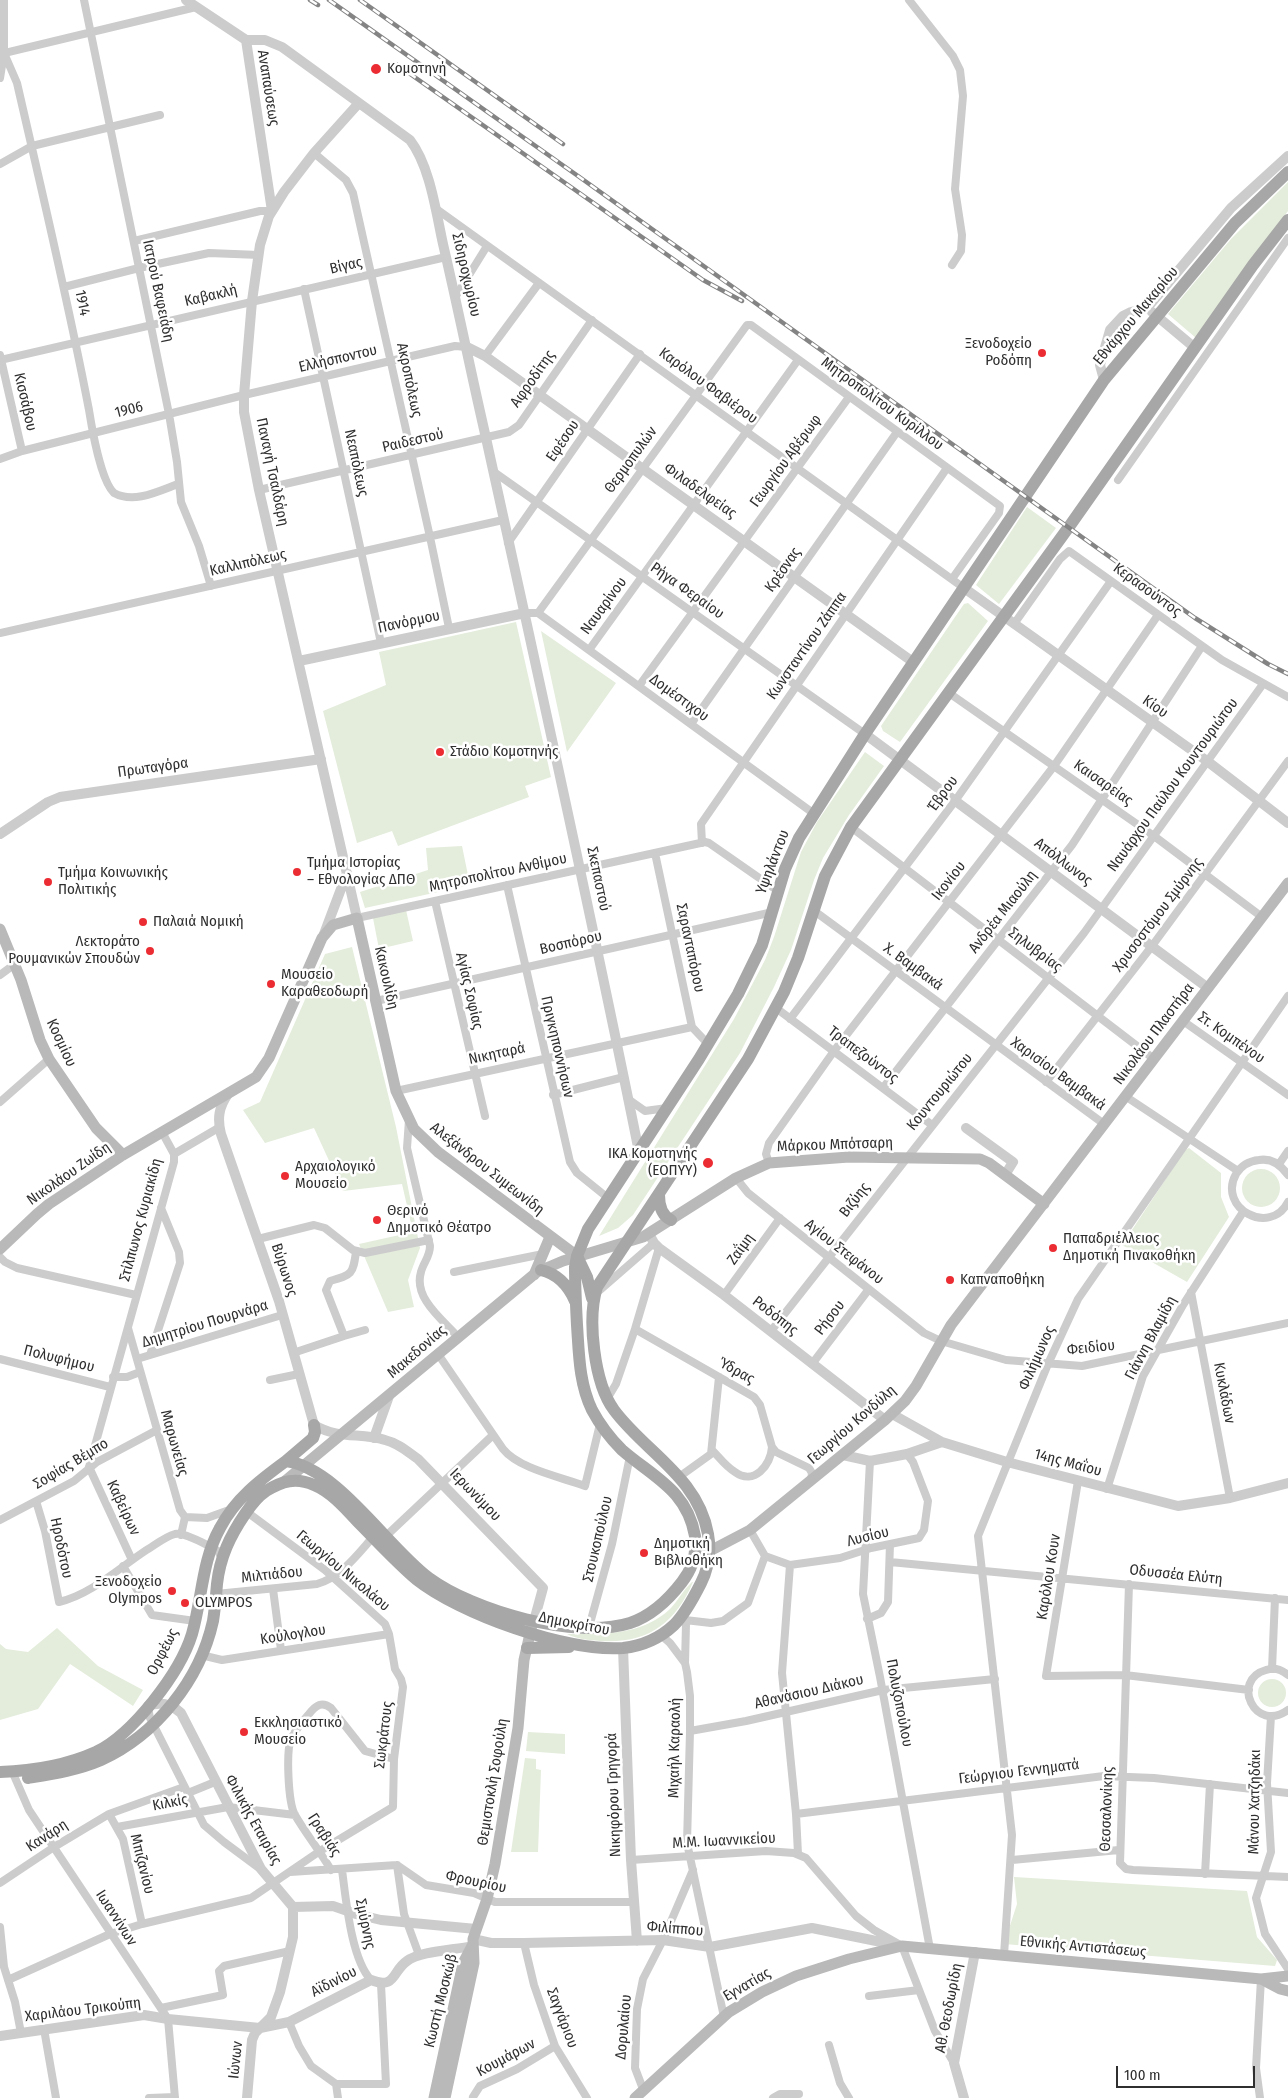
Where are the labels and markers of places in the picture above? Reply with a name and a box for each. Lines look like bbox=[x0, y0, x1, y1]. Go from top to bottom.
place label: Κομοτηνή bbox=[387, 60, 446, 78]
marker: Κομοτηνή bbox=[369, 62, 383, 76]
place label: Ξενοδοχείο Ροδόπη bbox=[965, 335, 1032, 370]
marker: Ξενοδοχείο Ροδόπη bbox=[1036, 347, 1048, 359]
place label: Στάδιο Κομοτηνής bbox=[450, 743, 558, 761]
marker: Στάδιο Κομοτηνής bbox=[434, 746, 446, 758]
place label: Τμήμα Ιστορίας – Εθνολογίας ΔΠΘ bbox=[307, 854, 415, 889]
place label: Τμήμα Κοινωνικής Πολιτικής bbox=[58, 864, 168, 899]
marker: Τμήμα Ιστορίας – Εθνολογίας ΔΠΘ bbox=[291, 866, 303, 878]
marker: Τμήμα Κοινωνικής Πολιτικής bbox=[42, 876, 54, 888]
place label: Παλαιά Νομική bbox=[153, 913, 244, 931]
marker: Παλαιά Νομική bbox=[137, 916, 149, 928]
place label: Λεκτοράτο Ρουμανικών Σπουδών bbox=[8, 933, 140, 968]
marker: Λεκτοράτο Ρουμανικών Σπουδών bbox=[144, 945, 156, 957]
place label: Μουσείο Καραθεοδωρή bbox=[281, 966, 368, 1001]
marker: Μουσείο Καραθεοδωρή bbox=[265, 978, 277, 990]
place label: ΙΚΑ Κομοτηνής (ΕΟΠΥΥ) bbox=[608, 1145, 697, 1180]
marker: ΙΚΑ Κομοτηνής (ΕΟΠΥΥ) bbox=[701, 1156, 715, 1170]
place label: Αρχαιολογικό Μουσείο bbox=[295, 1158, 376, 1193]
marker: Αρχαιολογικό Μουσείο bbox=[279, 1170, 291, 1182]
place label: Θερινό Δημοτικό Θέατρο bbox=[387, 1202, 491, 1237]
marker: Θερινό Δημοτικό Θέατρο bbox=[371, 1214, 383, 1226]
place label: Παπαδριέλλειος Δημοτική Πινακοθήκη bbox=[1063, 1230, 1196, 1265]
marker: Παπαδριέλλειος Δημοτική Πινακοθήκη bbox=[1047, 1242, 1059, 1254]
place label: Καπναποθήκη bbox=[960, 1271, 1045, 1289]
marker: Καπναποθήκη bbox=[944, 1274, 956, 1286]
place label: Δημοτική Βιβλιοθήκη bbox=[654, 1535, 723, 1570]
marker: Δημοτική Βιβλιοθήκη bbox=[638, 1547, 650, 1559]
place label: Ξενοδοχείο Olympos bbox=[95, 1573, 162, 1608]
marker: Ξενοδοχείο Olympos bbox=[166, 1585, 178, 1597]
place label: OLYMPOS bbox=[195, 1594, 252, 1612]
marker: OLYMPOS bbox=[179, 1597, 191, 1609]
place label: Εκκλησιαστικό Μουσείο bbox=[254, 1714, 342, 1749]
marker: Εκκλησιαστικό Μουσείο bbox=[238, 1726, 250, 1738]

